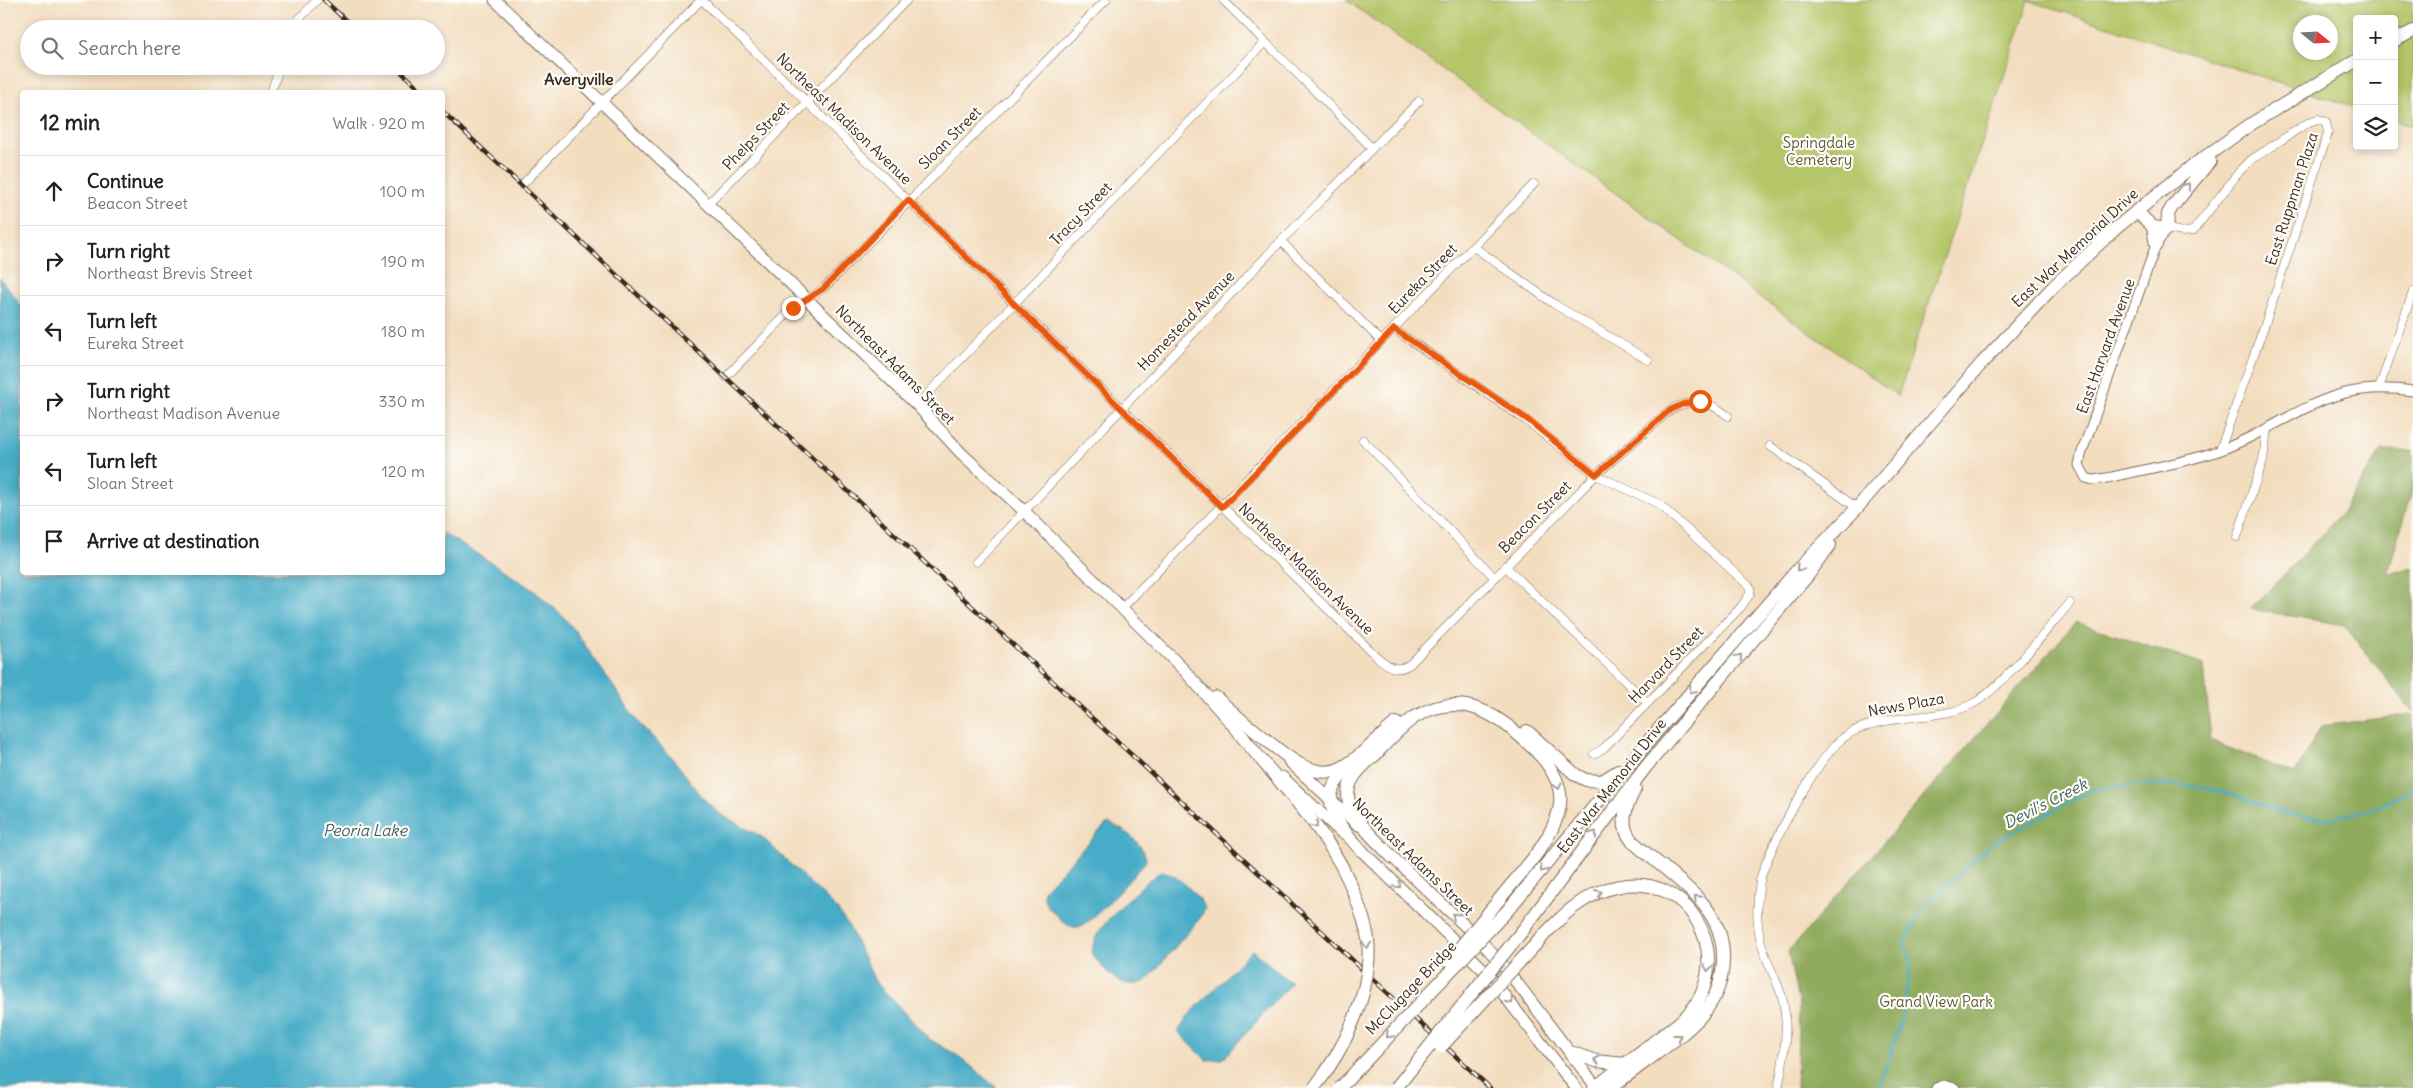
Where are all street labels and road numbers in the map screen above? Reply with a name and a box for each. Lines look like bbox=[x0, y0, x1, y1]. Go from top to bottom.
street label: Northeast Madison Avenue bbox=[773, 49, 916, 188]
street label: Phelps Street bbox=[718, 97, 793, 174]
street label: Sloan Street bbox=[914, 102, 985, 173]
street label: East Ruppman Plaza bbox=[2261, 130, 2322, 268]
street label: Tracy Street bbox=[1046, 178, 1116, 249]
street label: East War Memorial Drive bbox=[2007, 184, 2142, 311]
street label: Eureka Street bbox=[1384, 239, 1461, 318]
street label: Homestead Avenue bbox=[1133, 267, 1238, 375]
street label: East Harvard Avenue bbox=[2072, 276, 2139, 416]
street label: Northeast Adams Street bbox=[832, 301, 959, 428]
street label: Beacon Street bbox=[1494, 476, 1575, 557]
street label: Northeast Madison Avenue bbox=[1235, 499, 1378, 638]
street label: Harvard Street bbox=[1624, 622, 1707, 707]
street label: News Plaza bbox=[1866, 688, 1946, 721]
street label: East War Memorial Drive bbox=[1553, 714, 1670, 857]
street label: Northeast Adams Street bbox=[1349, 794, 1478, 919]
street label: McClugage Bridge bbox=[1361, 937, 1460, 1038]

